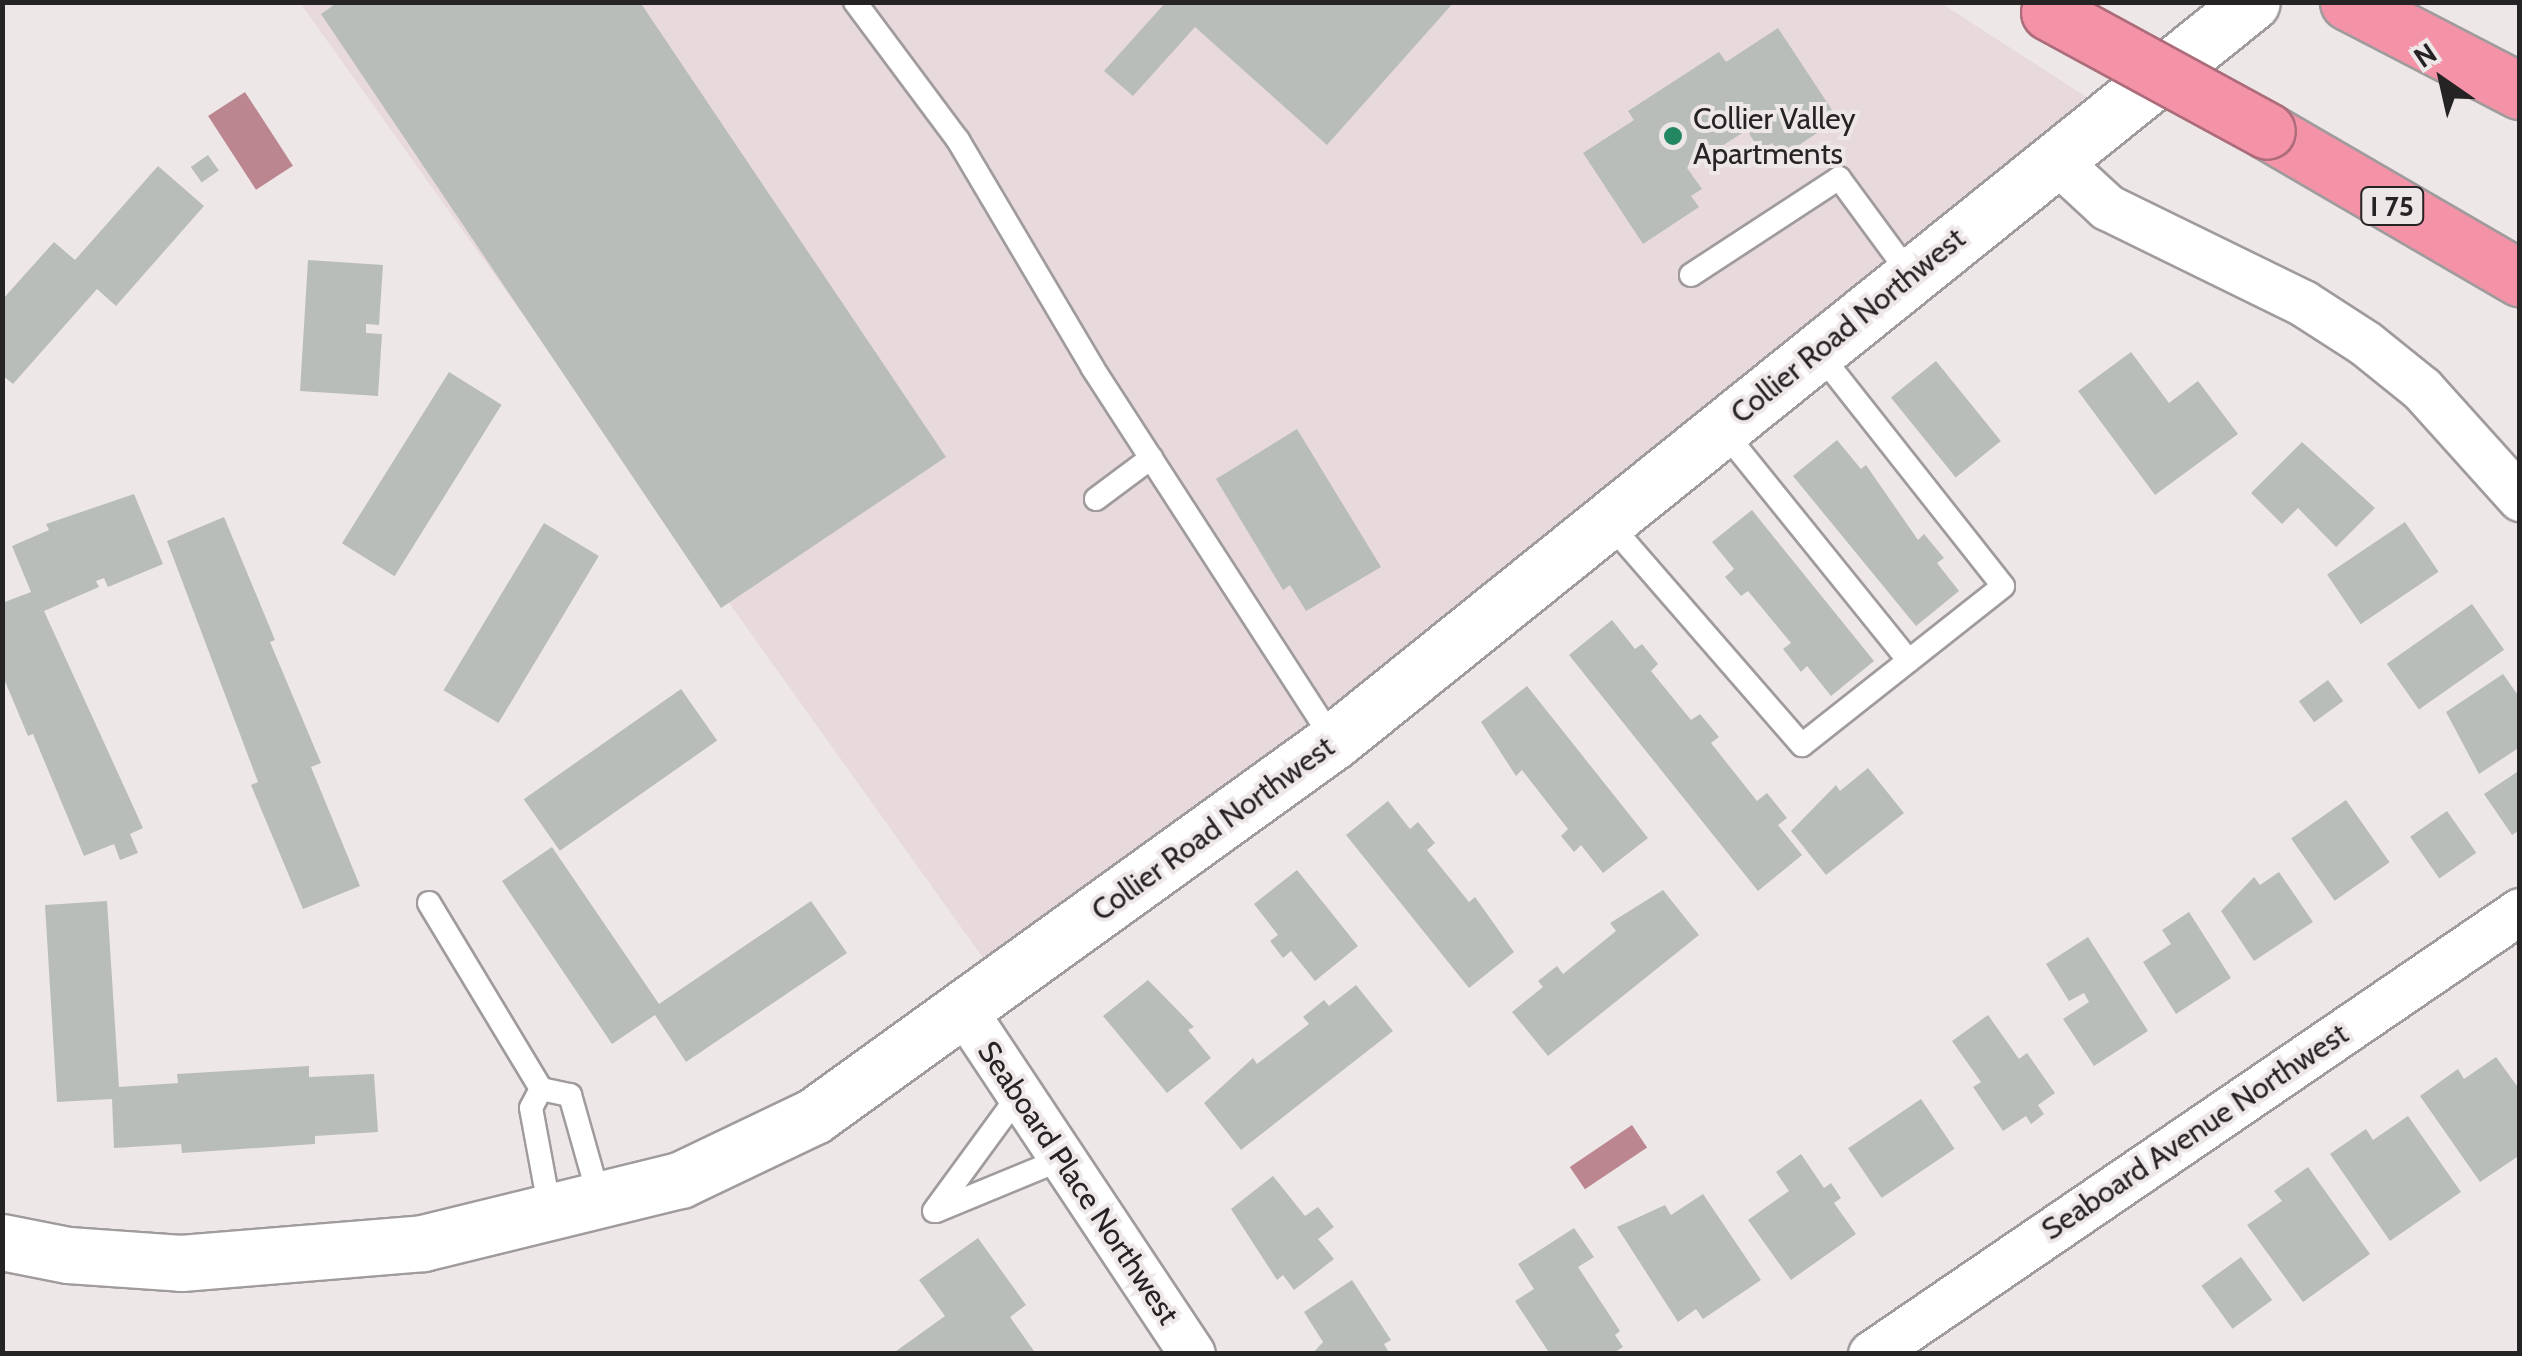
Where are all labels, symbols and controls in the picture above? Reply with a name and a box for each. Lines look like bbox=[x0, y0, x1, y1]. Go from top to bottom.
north arrow bbox=[2392, 30, 2492, 130]
text: N bbox=[2408, 36, 2443, 75]
place label: Collier Valley Apartments bbox=[1693, 101, 1856, 172]
marker: Collier Valley Apartments bbox=[1662, 125, 1684, 147]
road number: I 75 bbox=[2360, 183, 2424, 229]
street label: Collier Road Northwest bbox=[1724, 221, 1972, 431]
street label: Collier Road Northwest bbox=[1085, 729, 1341, 929]
street label: Seaboard Avenue Northwest bbox=[2035, 1016, 2355, 1248]
street label: Seaboard Place Northwest bbox=[970, 1035, 1186, 1331]

